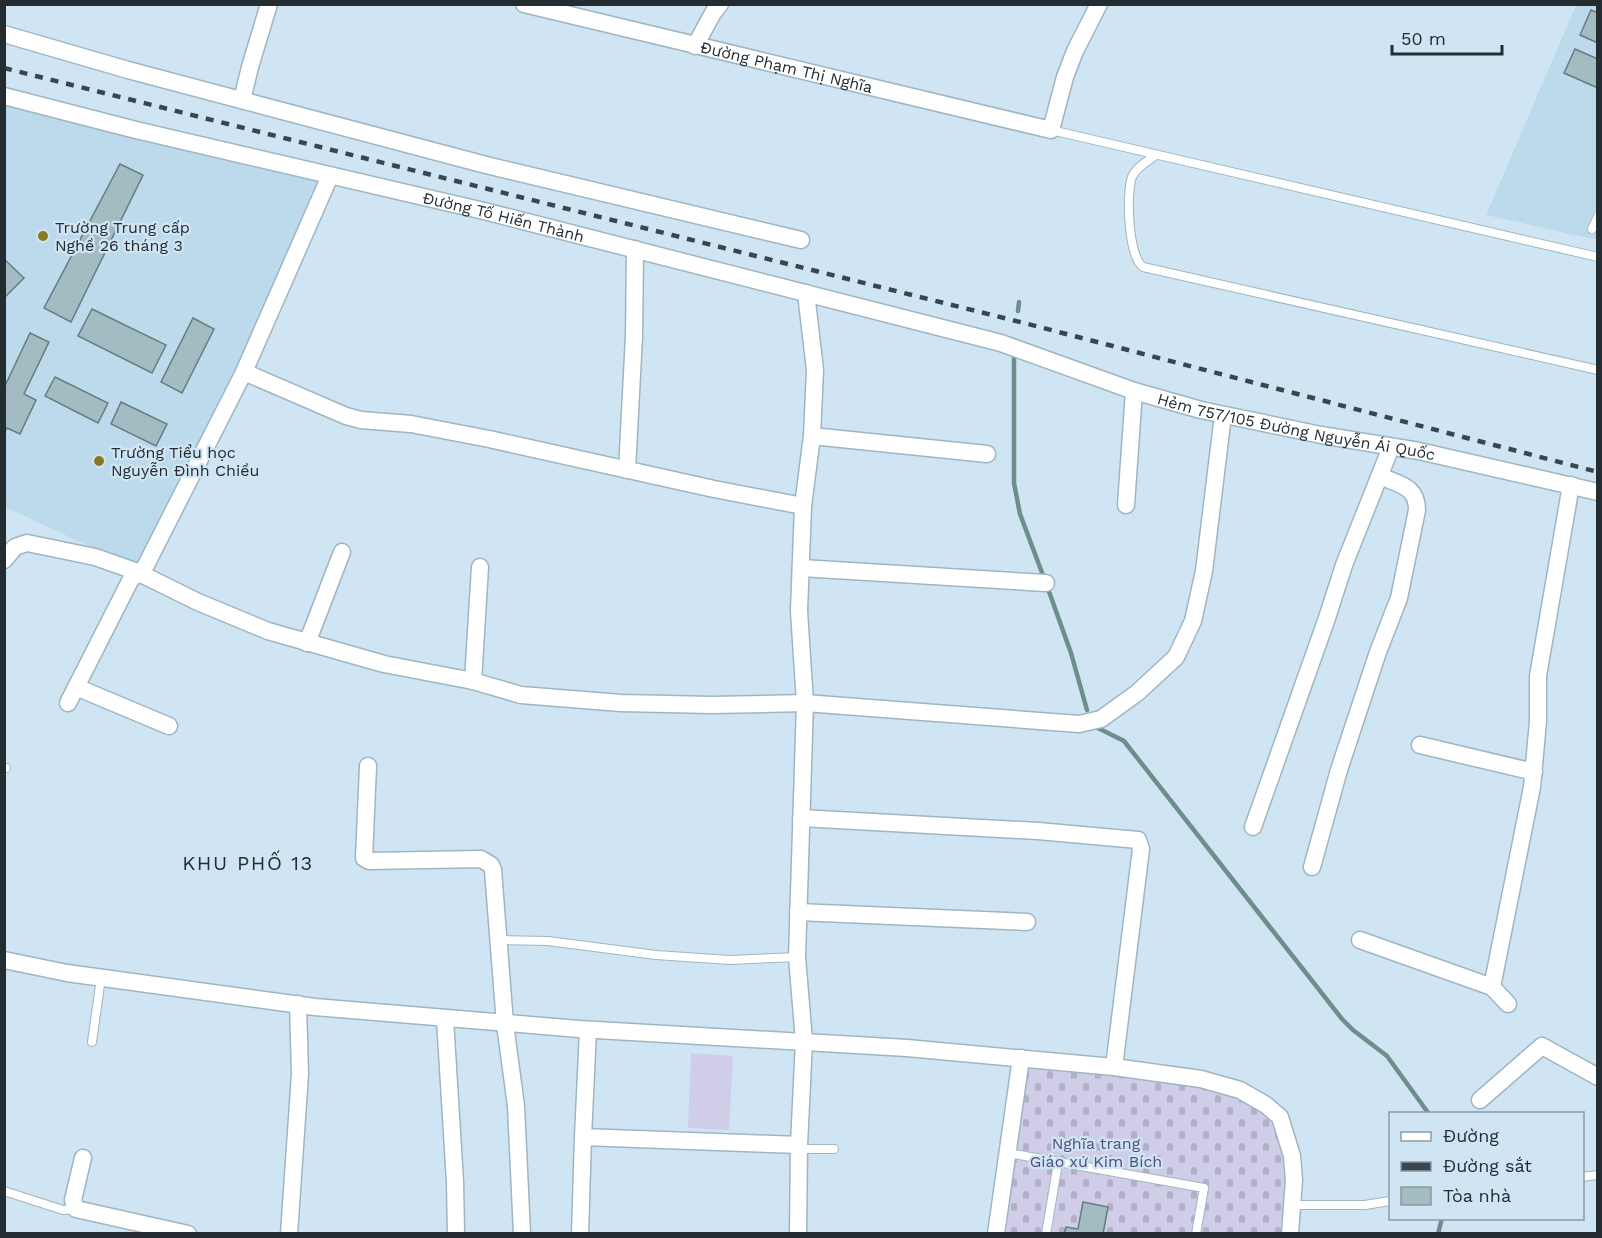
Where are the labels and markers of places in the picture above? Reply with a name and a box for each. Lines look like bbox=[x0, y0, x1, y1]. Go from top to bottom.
place label: Trường Trung cấp Nghề 26 tháng 3 bbox=[55, 218, 190, 255]
marker: Trường Trung cấp Nghề 26 tháng 3 bbox=[36, 229, 50, 243]
place label: Trường Tiểu học Nguyễn Đình Chiều bbox=[111, 443, 259, 480]
marker: Trường Tiểu học Nguyễn Đình Chiều bbox=[92, 454, 106, 468]

